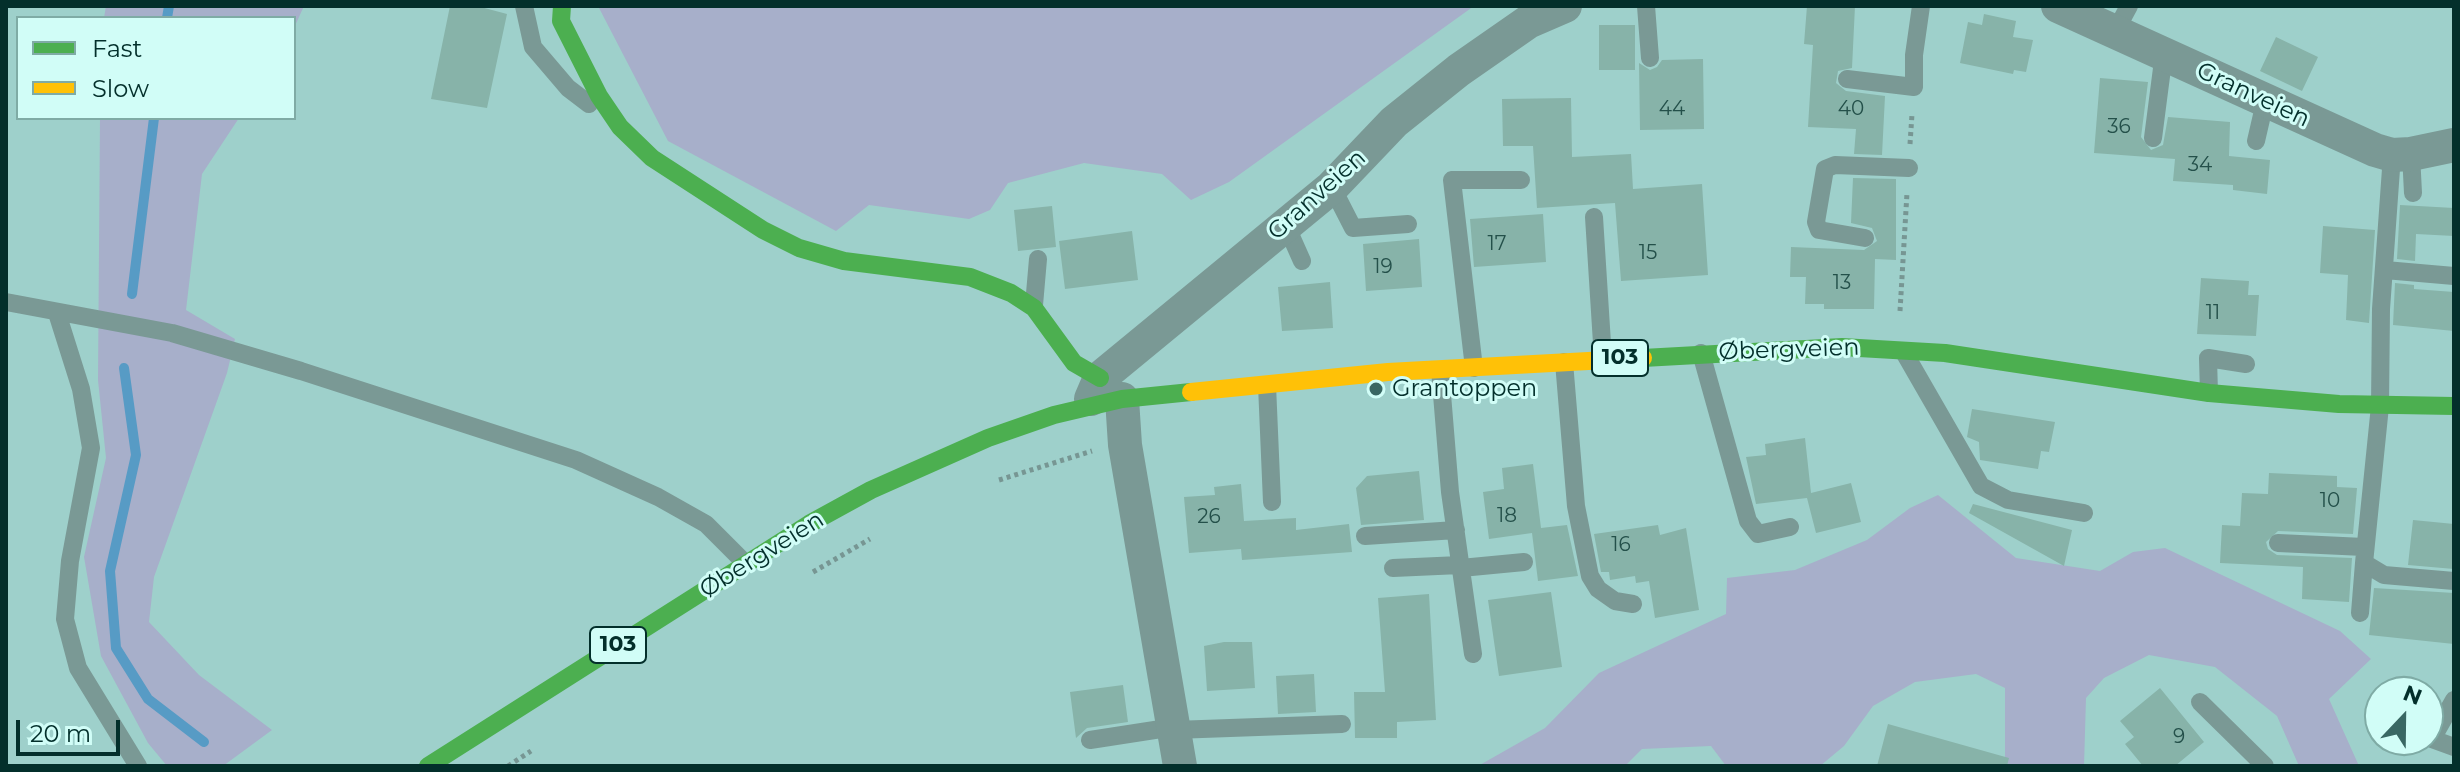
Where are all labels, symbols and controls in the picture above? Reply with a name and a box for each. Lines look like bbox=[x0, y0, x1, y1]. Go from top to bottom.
legend bbox=[16, 16, 296, 120]
text: Fast bbox=[92, 34, 142, 63]
street label: Granveien bbox=[2192, 56, 2314, 134]
text: Slow bbox=[92, 74, 149, 103]
house number: 44 bbox=[1659, 97, 1685, 121]
house number: 40 bbox=[1838, 97, 1864, 121]
house number: 36 bbox=[2107, 115, 2131, 139]
street label: Granveien bbox=[1262, 144, 1372, 246]
house number: 34 bbox=[2188, 153, 2212, 177]
house number: 17 bbox=[1488, 232, 1506, 256]
house number: 15 bbox=[1639, 241, 1657, 265]
house number: 19 bbox=[1373, 255, 1393, 279]
house number: 13 bbox=[1833, 271, 1851, 295]
house number: 11 bbox=[2206, 301, 2220, 325]
street label: Øbergveien bbox=[1718, 333, 1860, 367]
road number: 103 bbox=[1592, 340, 1648, 376]
place label: Grantoppen bbox=[1392, 375, 1537, 403]
marker: Grantoppen bbox=[1367, 380, 1385, 398]
house number: 10 bbox=[2320, 489, 2340, 513]
house number: 18 bbox=[1497, 504, 1517, 528]
street label: Øbergveien bbox=[695, 505, 829, 605]
house number: 26 bbox=[1197, 505, 1221, 529]
house number: 16 bbox=[1611, 533, 1631, 557]
road number: 103 bbox=[590, 627, 646, 663]
north arrow bbox=[2364, 676, 2444, 756]
text: N bbox=[2399, 679, 2426, 711]
scale bar bbox=[20, 704, 124, 754]
text: 20 m bbox=[30, 719, 91, 748]
house number: 9 bbox=[2173, 725, 2185, 749]

